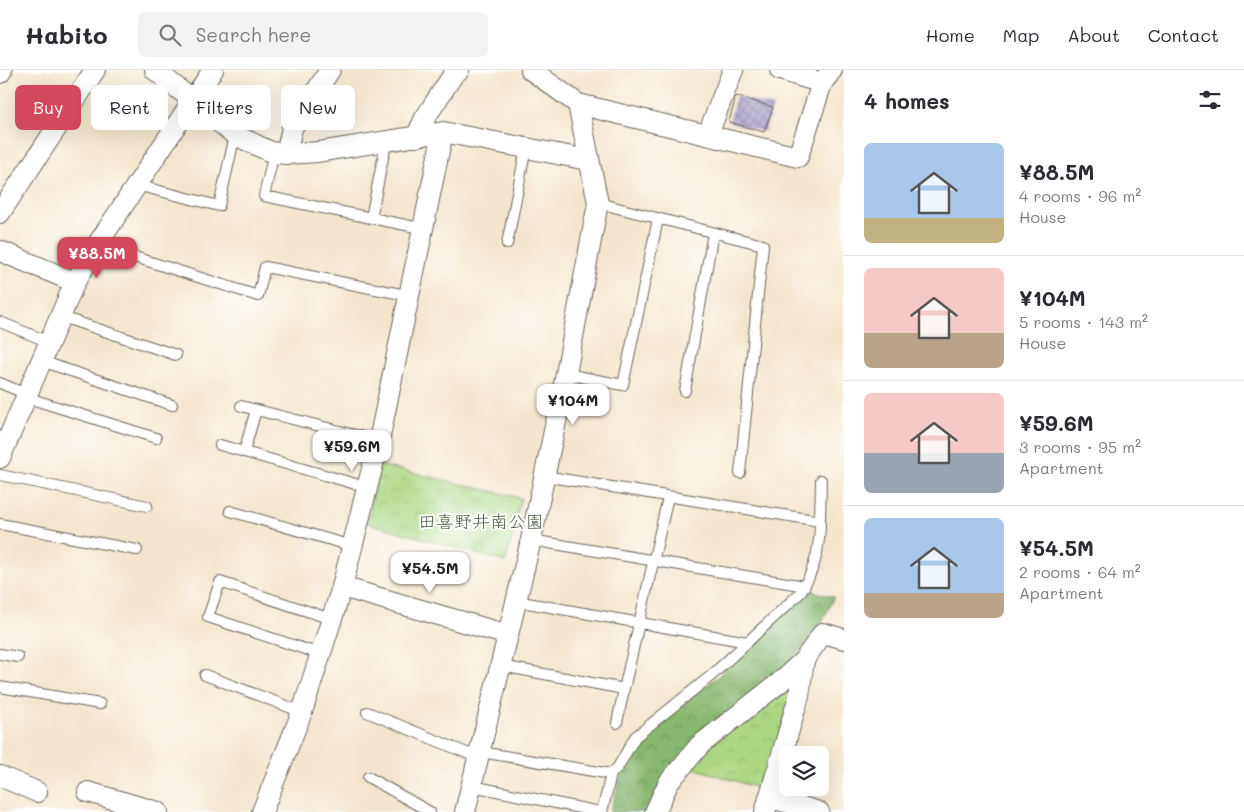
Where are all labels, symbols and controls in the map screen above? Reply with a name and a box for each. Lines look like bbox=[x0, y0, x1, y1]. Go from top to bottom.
search box bbox=[138, 12, 488, 57]
text: Habito bbox=[25, 19, 108, 50]
icon: search bbox=[156, 21, 184, 49]
text: Search here bbox=[196, 22, 311, 47]
text: Home bbox=[926, 23, 975, 47]
text: Map bbox=[1003, 23, 1039, 47]
text: About bbox=[1067, 23, 1120, 47]
text: Contact bbox=[1148, 23, 1219, 47]
chip: Buy bbox=[15, 85, 81, 130]
chip: Rent bbox=[91, 85, 168, 130]
chip: Filters bbox=[178, 85, 271, 130]
chip: New bbox=[281, 85, 355, 130]
icon: filters bbox=[1196, 86, 1224, 114]
text: 4 homes bbox=[864, 87, 950, 114]
text: ¥88.5M bbox=[1019, 158, 1095, 185]
icon: home bbox=[904, 163, 964, 223]
text: 4 rooms · 96 m² bbox=[1019, 185, 1141, 206]
text: House bbox=[1019, 206, 1066, 227]
pin: ¥88.5M bbox=[56, 236, 138, 279]
text: ¥88.5M bbox=[68, 242, 126, 263]
text: ¥104M bbox=[1019, 284, 1086, 311]
icon: home bbox=[904, 288, 964, 348]
text: 5 rooms · 143 m² bbox=[1019, 311, 1148, 332]
text: House bbox=[1019, 332, 1066, 353]
pin: ¥104M bbox=[538, 384, 608, 426]
text: ¥104M bbox=[548, 389, 598, 410]
text: ¥59.6M bbox=[1019, 409, 1094, 436]
icon: home bbox=[904, 413, 964, 473]
pin: ¥59.6M bbox=[311, 430, 393, 472]
text: ¥59.6M bbox=[324, 435, 381, 456]
text: 3 rooms · 95 m² bbox=[1019, 436, 1141, 457]
text: Apartment bbox=[1019, 457, 1104, 478]
park label: 田喜野井南公園 bbox=[418, 509, 544, 533]
text: ¥54.5M bbox=[1019, 534, 1094, 561]
icon: home bbox=[904, 538, 964, 598]
pin: ¥54.5M bbox=[389, 552, 471, 594]
text: ¥54.5M bbox=[401, 557, 459, 578]
text: 2 rooms · 64 m² bbox=[1019, 561, 1141, 582]
text: Apartment bbox=[1019, 582, 1104, 603]
map controls bbox=[779, 746, 829, 796]
button: layers bbox=[779, 746, 829, 796]

